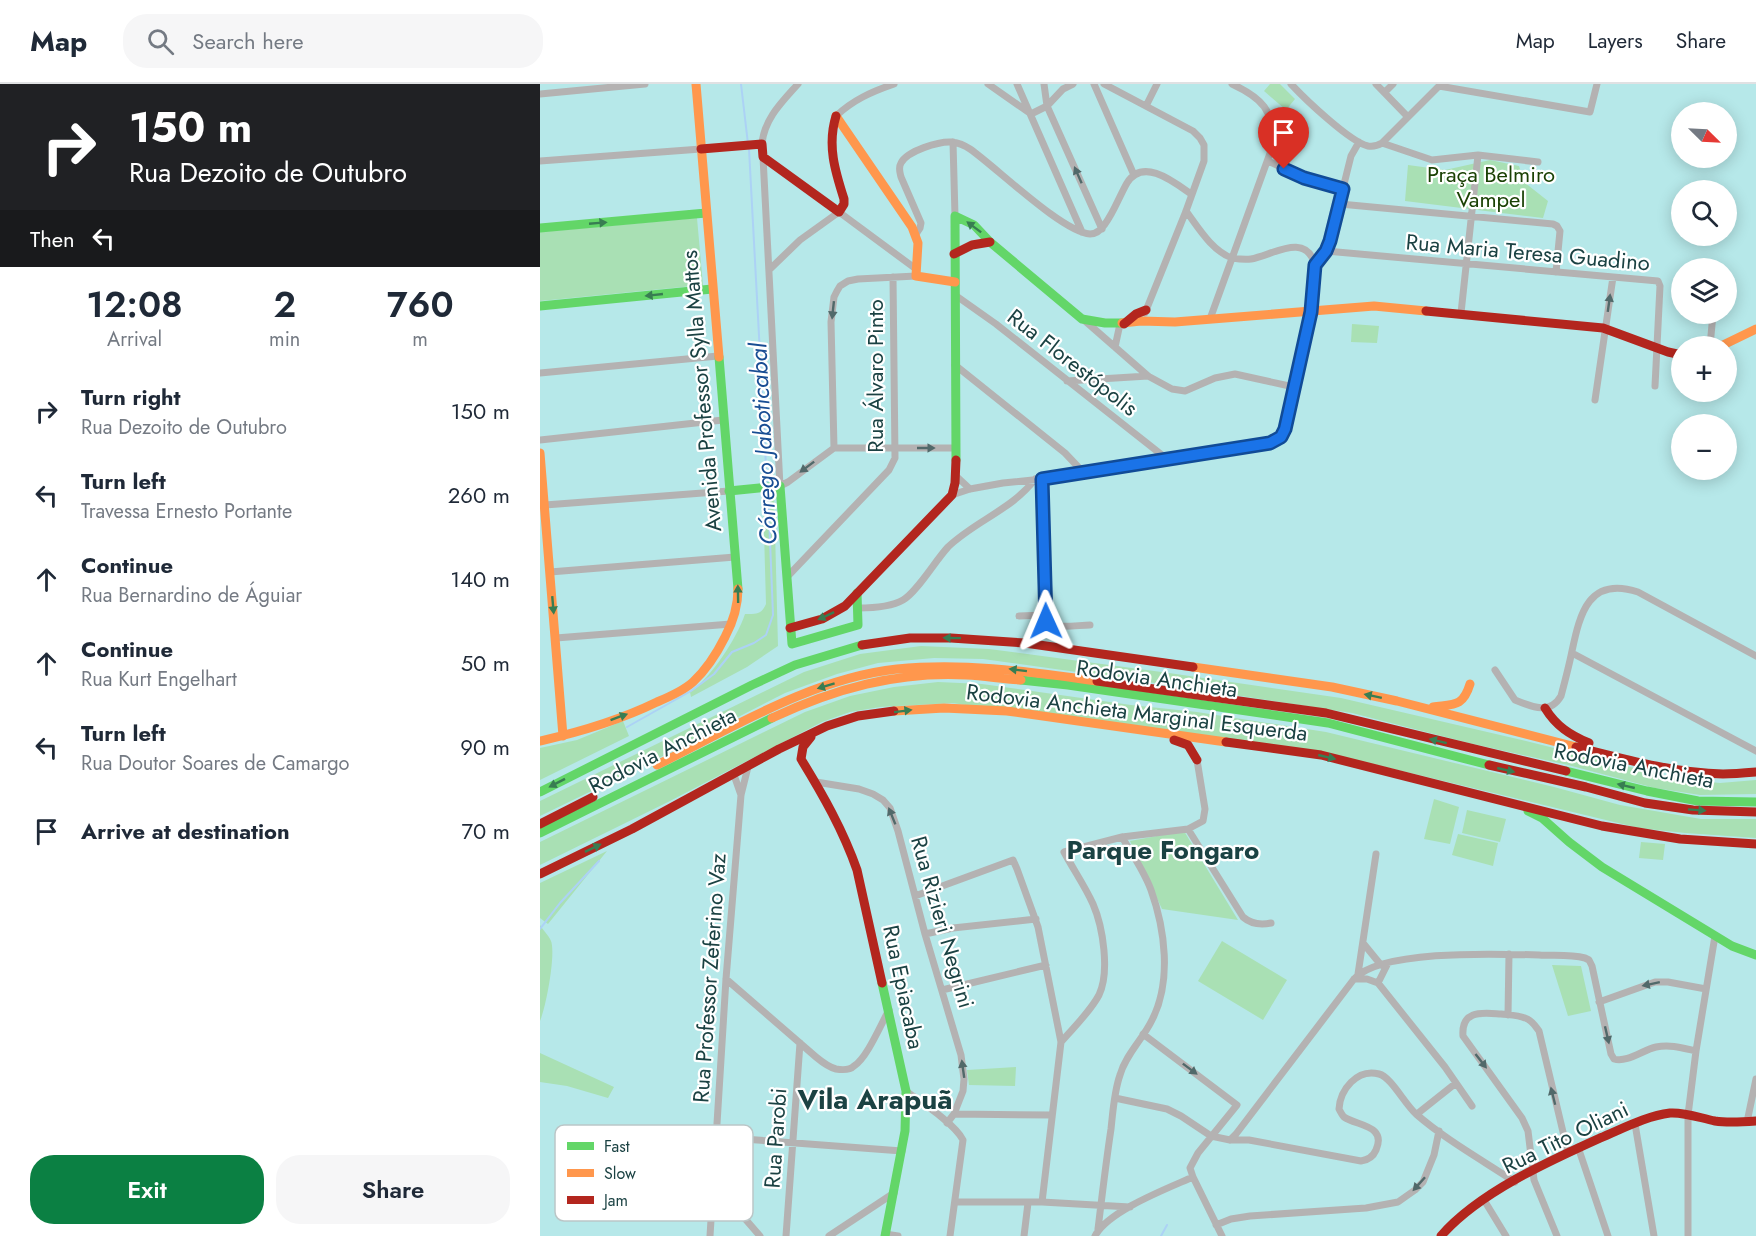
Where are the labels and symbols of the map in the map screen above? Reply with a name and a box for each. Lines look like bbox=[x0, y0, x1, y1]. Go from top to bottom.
north arrow bbox=[1671, 102, 1737, 168]
pin bbox=[1258, 107, 1309, 169]
park label: Praça Belmiro Vampel bbox=[1427, 158, 1555, 215]
one-way arrow bbox=[1073, 166, 1083, 184]
one-way arrow bbox=[589, 218, 608, 228]
one-way arrow bbox=[966, 221, 982, 234]
street label: Rua Maria Teresa Guadino bbox=[1405, 225, 1651, 279]
street label: Avenida Professor Sylla Mattos bbox=[673, 249, 729, 533]
one-way arrow bbox=[644, 290, 663, 300]
one-way arrow bbox=[1605, 293, 1614, 312]
street label: Rua Álvaro Pinto bbox=[859, 299, 891, 453]
one-way arrow bbox=[828, 301, 838, 320]
street label: Rua Florestópolis bbox=[1001, 301, 1145, 423]
water label: Córrego Jaboticabal bbox=[740, 340, 786, 546]
one-way arrow bbox=[916, 443, 935, 453]
one-way arrow bbox=[800, 461, 815, 473]
one-way arrow bbox=[733, 585, 742, 604]
position arrow bbox=[1014, 589, 1078, 653]
one-way arrow bbox=[548, 596, 558, 615]
one-way arrow bbox=[818, 612, 835, 621]
one-way arrow bbox=[942, 633, 961, 643]
street label: Rodovia Anchieta bbox=[1074, 651, 1240, 705]
one-way arrow bbox=[1009, 666, 1028, 675]
street label: Rodovia Anchieta Marginal Esquerda bbox=[965, 675, 1309, 749]
one-way arrow bbox=[817, 682, 835, 691]
one-way arrow bbox=[1364, 691, 1383, 700]
street label: Rodovia Anchieta bbox=[582, 699, 742, 801]
one-way arrow bbox=[893, 706, 912, 715]
one-way arrow bbox=[610, 712, 628, 722]
street label: Rodovia Anchieta bbox=[1551, 734, 1717, 796]
one-way arrow bbox=[1429, 735, 1447, 745]
one-way arrow bbox=[1318, 753, 1336, 763]
one-way arrow bbox=[1497, 765, 1515, 775]
one-way arrow bbox=[549, 779, 566, 788]
one-way arrow bbox=[1617, 781, 1635, 791]
one-way arrow bbox=[1687, 805, 1706, 815]
one-way arrow bbox=[887, 807, 897, 825]
district label: Parque Fongaro bbox=[1067, 831, 1259, 869]
street label: Rua Rizieri Negrini bbox=[903, 832, 983, 1012]
one-way arrow bbox=[584, 843, 601, 853]
street label: Rua Professor Zeferino Vaz bbox=[684, 852, 734, 1104]
street label: Rua Epiacaba bbox=[875, 922, 933, 1052]
one-way arrow bbox=[1642, 980, 1661, 989]
one-way arrow bbox=[1602, 1026, 1612, 1044]
one-way arrow bbox=[1474, 1053, 1487, 1069]
one-way arrow bbox=[958, 1059, 967, 1078]
one-way arrow bbox=[1181, 1063, 1197, 1075]
district label: Vila Arapuã bbox=[796, 1079, 953, 1120]
street label: Rua Parobi bbox=[756, 1087, 794, 1189]
one-way arrow bbox=[1548, 1087, 1558, 1105]
street label: Rua Tito Oliani bbox=[1496, 1093, 1634, 1181]
legend bbox=[555, 1125, 753, 1221]
text: Fast bbox=[604, 1135, 630, 1158]
text: Slow bbox=[604, 1162, 636, 1185]
one-way arrow bbox=[1412, 1177, 1426, 1192]
text: Jam bbox=[602, 1189, 628, 1212]

